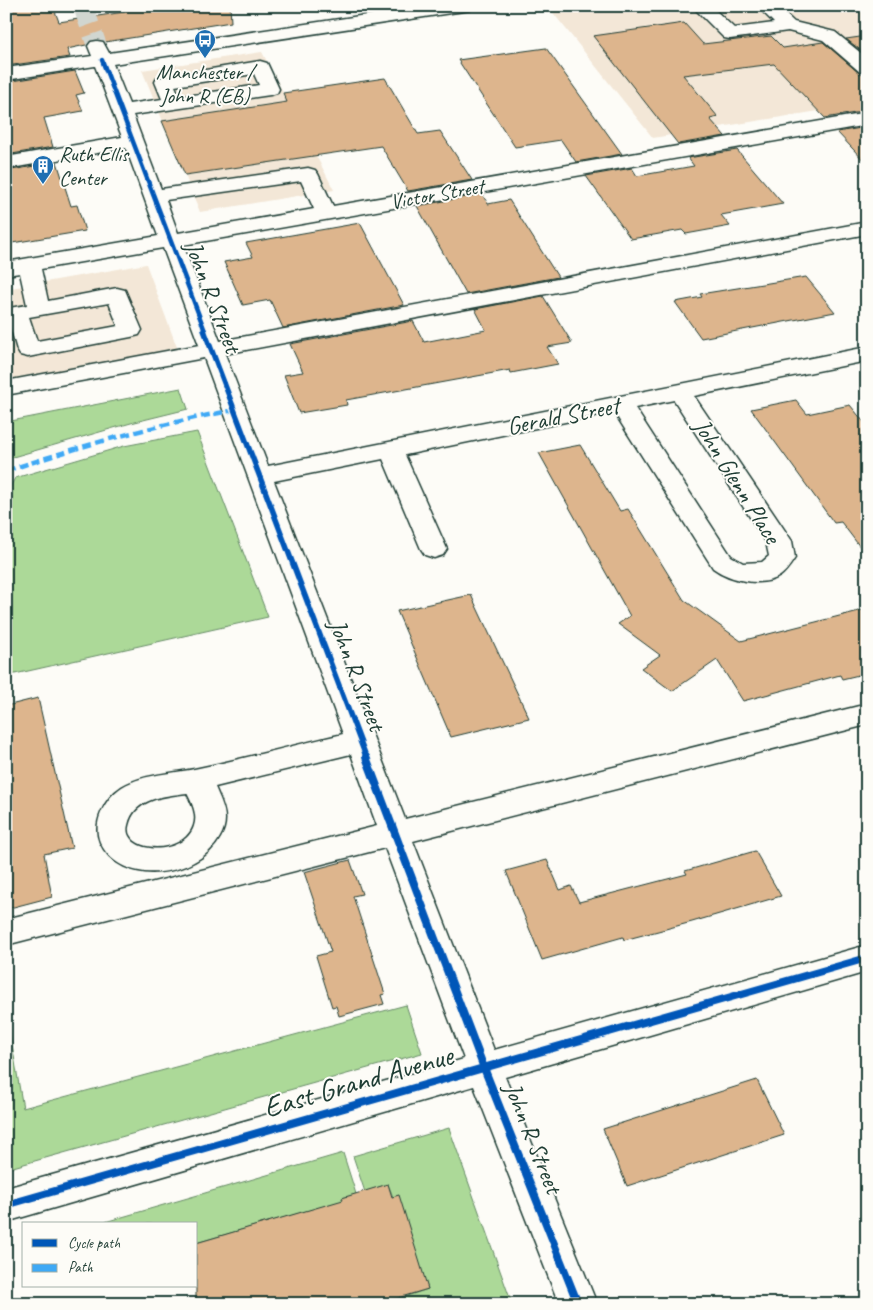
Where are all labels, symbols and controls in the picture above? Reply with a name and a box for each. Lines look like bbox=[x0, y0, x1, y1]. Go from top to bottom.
bus stop icon: Manchester / John R (EB) bbox=[193, 28, 217, 59]
place label: Manchester / John R (EB) bbox=[156, 59, 258, 109]
place label: Ruth Ellis Center bbox=[59, 141, 130, 191]
building icon: Ruth Ellis Center bbox=[31, 154, 55, 185]
street label: Victor Street bbox=[388, 172, 489, 215]
street label: John R Street bbox=[177, 236, 250, 360]
street label: Gerald Street bbox=[504, 389, 626, 443]
street label: John Glenn Place bbox=[685, 412, 789, 551]
street label: John R Street bbox=[321, 614, 394, 738]
street label: East Grand Avenue bbox=[259, 1035, 459, 1126]
street label: John R Street bbox=[496, 1077, 571, 1201]
legend bbox=[22, 1222, 198, 1288]
text: Cycle path bbox=[68, 1234, 120, 1253]
text: Path bbox=[68, 1258, 94, 1277]

